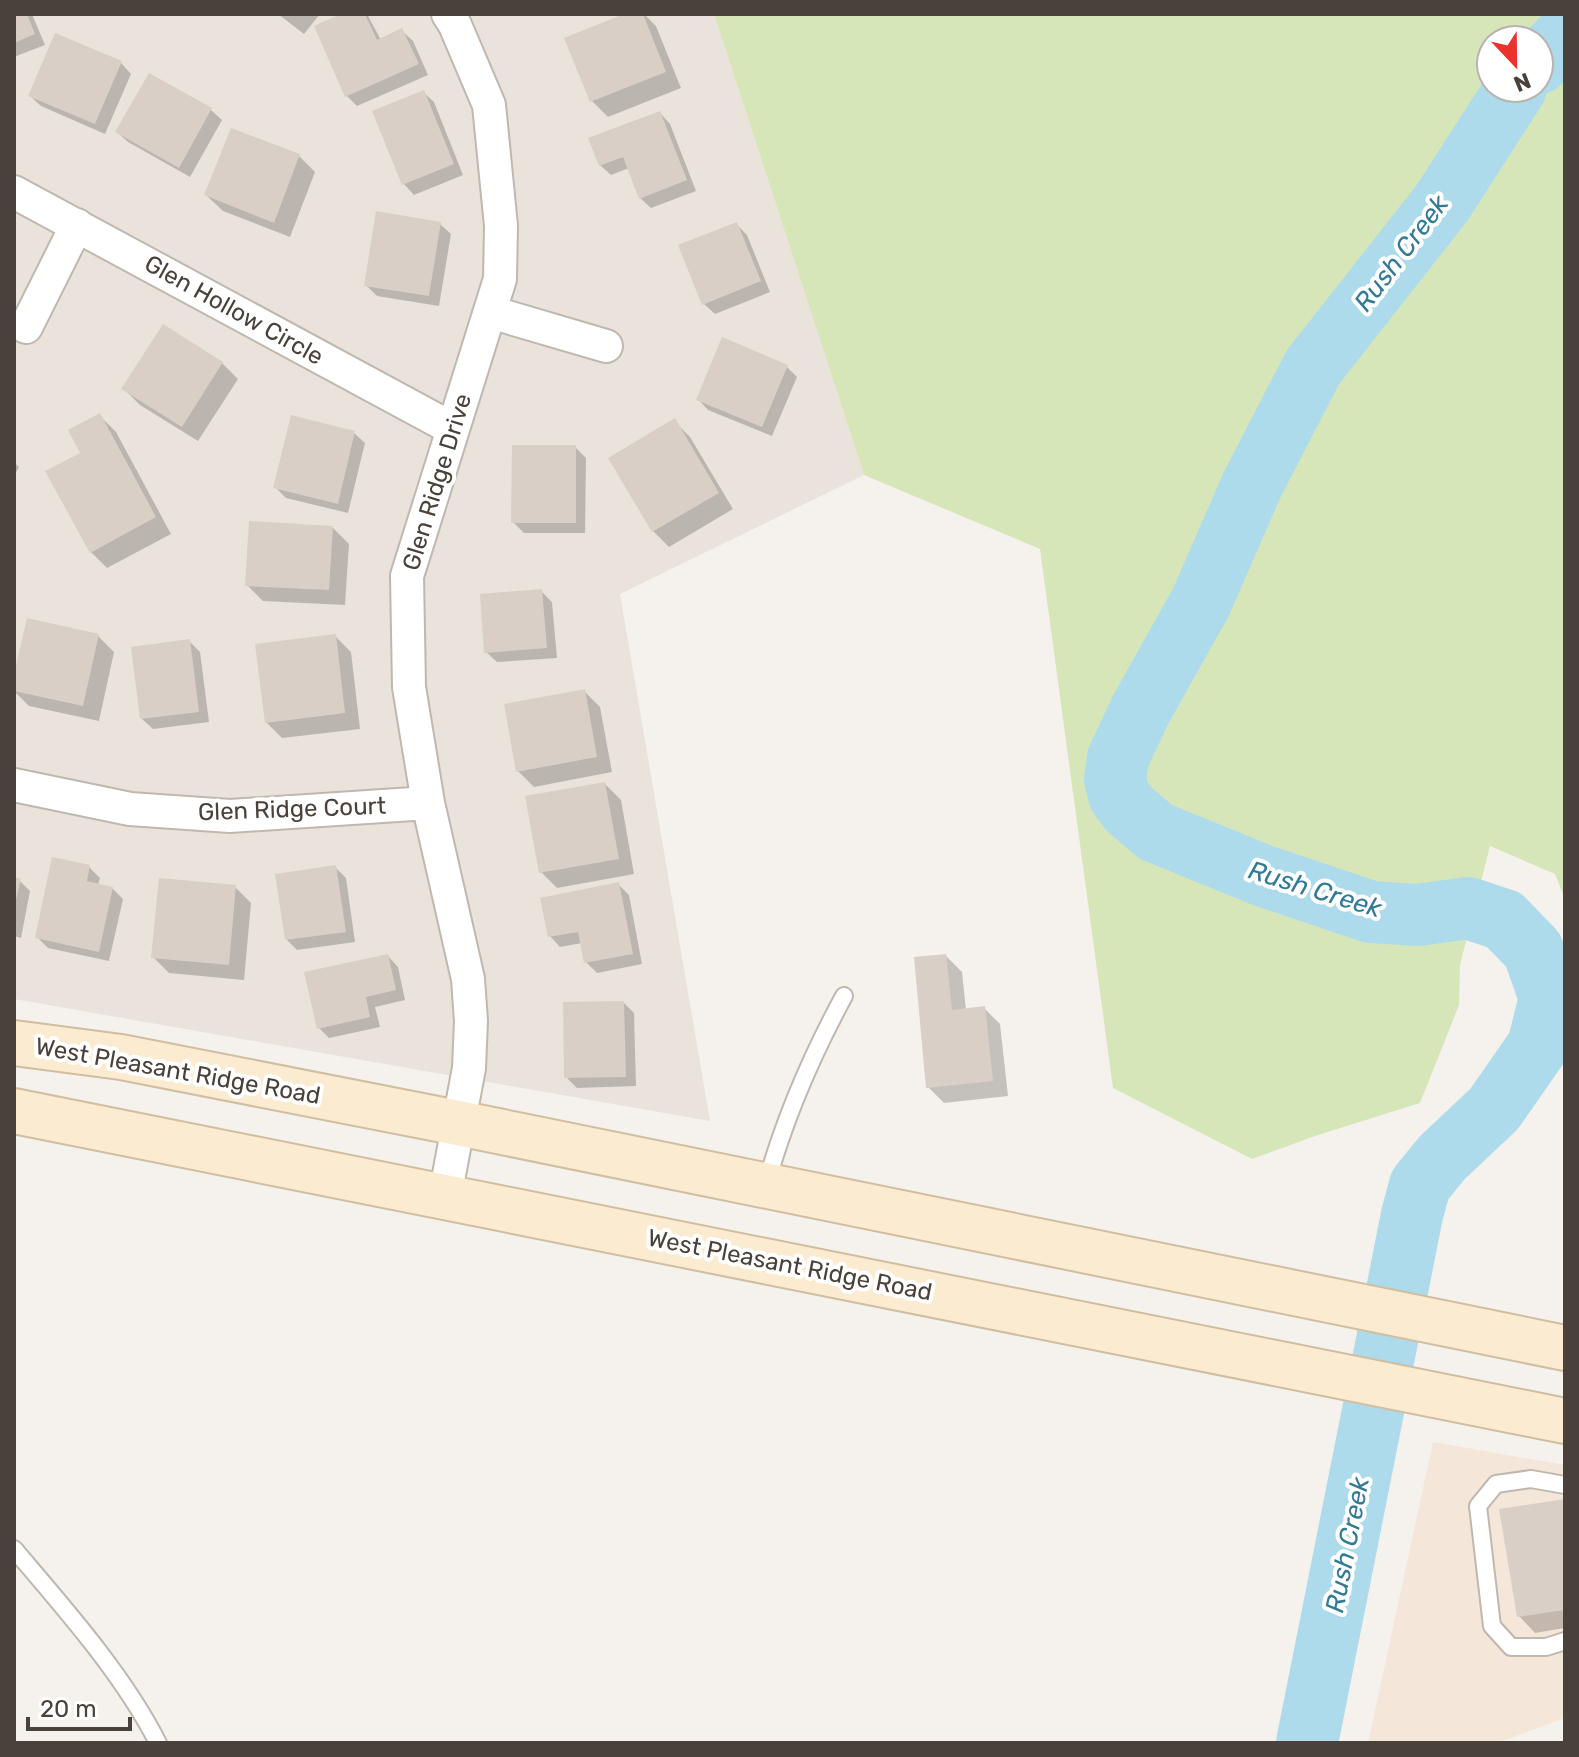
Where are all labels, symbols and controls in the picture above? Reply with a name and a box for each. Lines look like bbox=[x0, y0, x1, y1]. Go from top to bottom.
north arrow bbox=[1475, 24, 1555, 104]
text: N bbox=[1510, 67, 1535, 98]
water label: Rush Creek bbox=[1348, 189, 1456, 318]
street label: Glen Hollow Circle bbox=[140, 249, 328, 371]
street label: Glen Ridge Drive bbox=[397, 390, 477, 574]
street label: Glen Ridge Court bbox=[197, 792, 387, 826]
water label: Rush Creek bbox=[1244, 855, 1386, 925]
street label: West Pleasant Ridge Road bbox=[33, 1032, 323, 1110]
street label: West Pleasant Ridge Road bbox=[645, 1224, 935, 1306]
water label: Rush Creek bbox=[1319, 1474, 1376, 1616]
scale bar bbox=[28, 1681, 130, 1731]
text: 20 m bbox=[40, 1695, 97, 1723]

